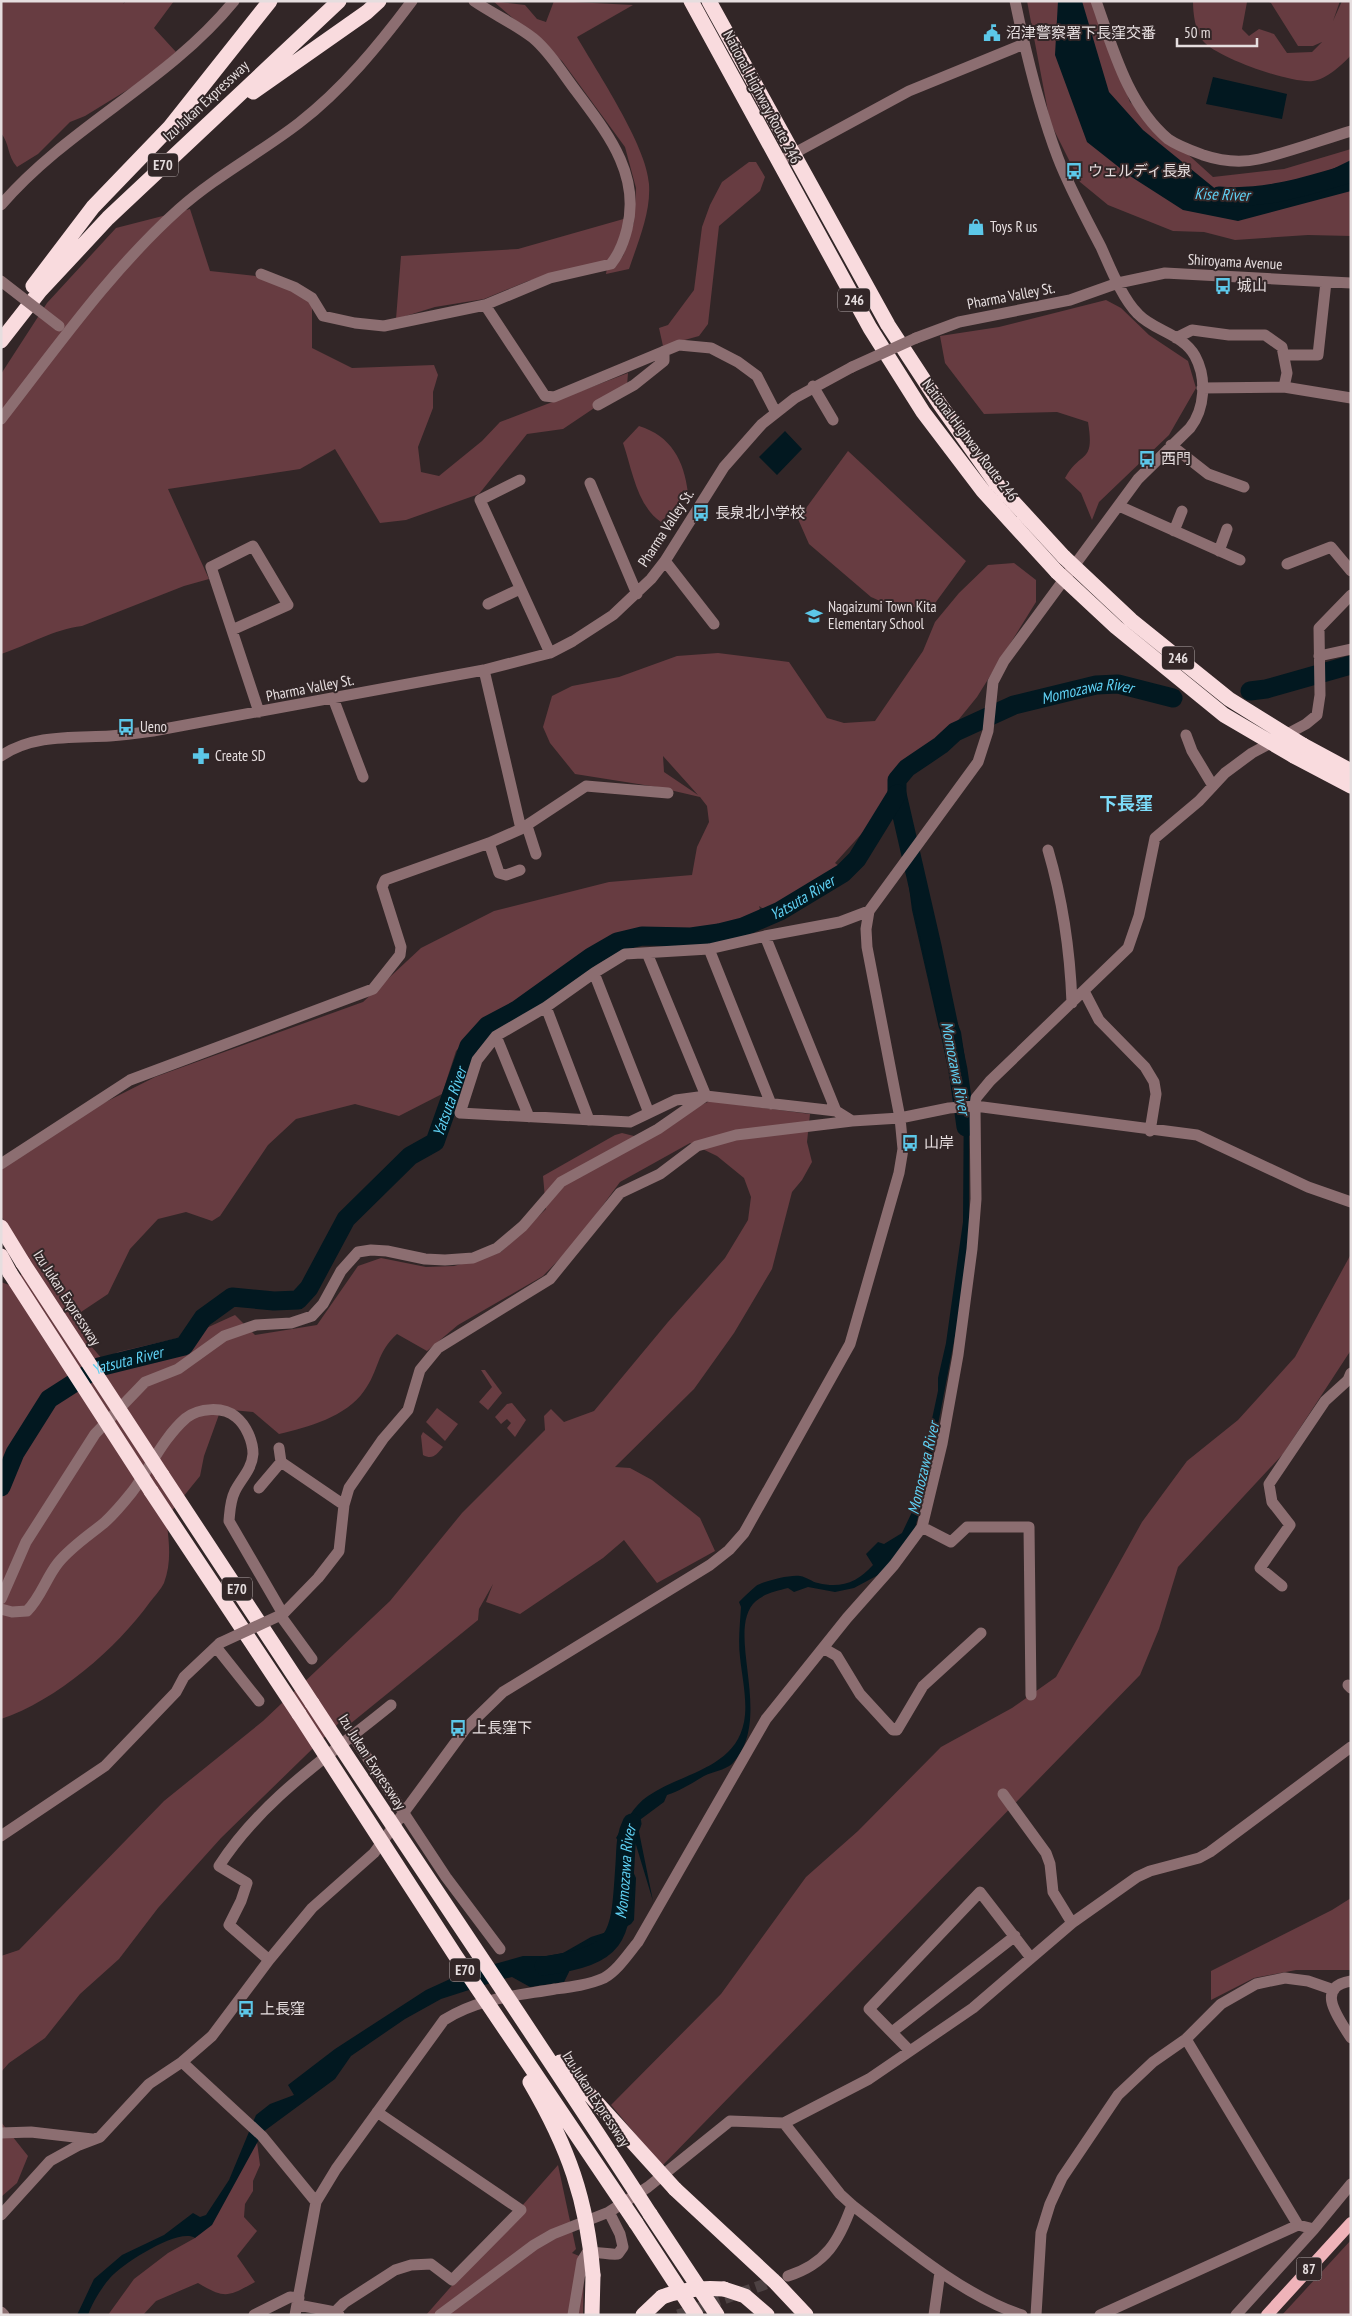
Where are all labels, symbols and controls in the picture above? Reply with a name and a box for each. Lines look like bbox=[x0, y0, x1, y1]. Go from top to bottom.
scale bar bbox=[1177, 15, 1257, 47]
public building icon: 沼津警察署下長窪交番 bbox=[982, 23, 1002, 43]
place label: 沼津警察署下長窪交番 bbox=[1006, 23, 1156, 42]
text: 50 m bbox=[1184, 23, 1210, 42]
street label: National Highway Route 246 bbox=[719, 27, 806, 167]
street label: Izu Jukan Expressway bbox=[159, 56, 253, 145]
road number: E70 bbox=[148, 154, 178, 176]
bus stop icon: ウェルディ長泉 bbox=[1064, 161, 1084, 181]
place label: ウェルディ長泉 bbox=[1088, 161, 1192, 180]
water label: Kise River bbox=[1194, 183, 1253, 205]
shop icon: Toys R us bbox=[966, 217, 986, 237]
place label: Toys R us bbox=[990, 217, 1037, 236]
street label: Shiroyama Avenue bbox=[1187, 250, 1283, 273]
bus stop icon: 城山 bbox=[1213, 276, 1233, 296]
place label: 城山 bbox=[1237, 276, 1267, 295]
street label: Pharma Valley St. bbox=[965, 278, 1057, 313]
road number: 246 bbox=[838, 288, 870, 312]
street label: National Highway Route 246 bbox=[918, 375, 1023, 505]
bus stop icon: 西門 bbox=[1137, 449, 1157, 469]
place label: 西門 bbox=[1161, 449, 1191, 468]
street label: Pharma Valley St. bbox=[633, 485, 698, 570]
bus stop icon: 長泉北小学校 bbox=[691, 503, 711, 523]
place label: 長泉北小学校 bbox=[715, 503, 805, 522]
place label: Nagaizumi Town Kita Elementary School bbox=[828, 597, 936, 633]
school or university icon: Nagaizumi Town Kita Elementary School bbox=[804, 606, 824, 626]
road number: 246 bbox=[1162, 646, 1194, 670]
street label: Pharma Valley St. bbox=[264, 670, 356, 705]
water label: Momozawa River bbox=[1039, 674, 1138, 708]
bus stop icon: Ueno bbox=[116, 717, 136, 737]
place label: Ueno bbox=[140, 717, 167, 736]
pharmacy icon: Create SD bbox=[191, 746, 211, 766]
place label: Create SD bbox=[215, 746, 266, 765]
district label: 下長窪 bbox=[1099, 792, 1153, 815]
water label: Yatsuta River bbox=[767, 869, 840, 924]
water label: Momozawa River bbox=[937, 1020, 975, 1119]
water label: Yatsuta River bbox=[428, 1062, 472, 1139]
bus stop icon: 山岸 bbox=[900, 1133, 920, 1153]
place label: 山岸 bbox=[924, 1133, 954, 1152]
street label: Izu Jukan Expressway bbox=[29, 1246, 106, 1349]
water label: Yatsuta River bbox=[88, 1341, 167, 1379]
water label: Momozawa River bbox=[903, 1417, 944, 1516]
road number: E70 bbox=[222, 1578, 252, 1600]
street label: Izu Jukan Expressway bbox=[334, 1710, 411, 1813]
bus stop icon: 上長窪下 bbox=[448, 1718, 468, 1738]
place label: 上長窪下 bbox=[472, 1718, 532, 1737]
water label: Momozawa River bbox=[610, 1819, 641, 1920]
road number: E70 bbox=[450, 1958, 480, 1982]
bus stop icon: 上長窪 bbox=[236, 1999, 256, 2019]
place label: 上長窪 bbox=[260, 1999, 305, 2018]
street label: Izu Jukan Expressway bbox=[558, 2047, 635, 2150]
road number: 87 bbox=[1296, 2258, 1322, 2280]

